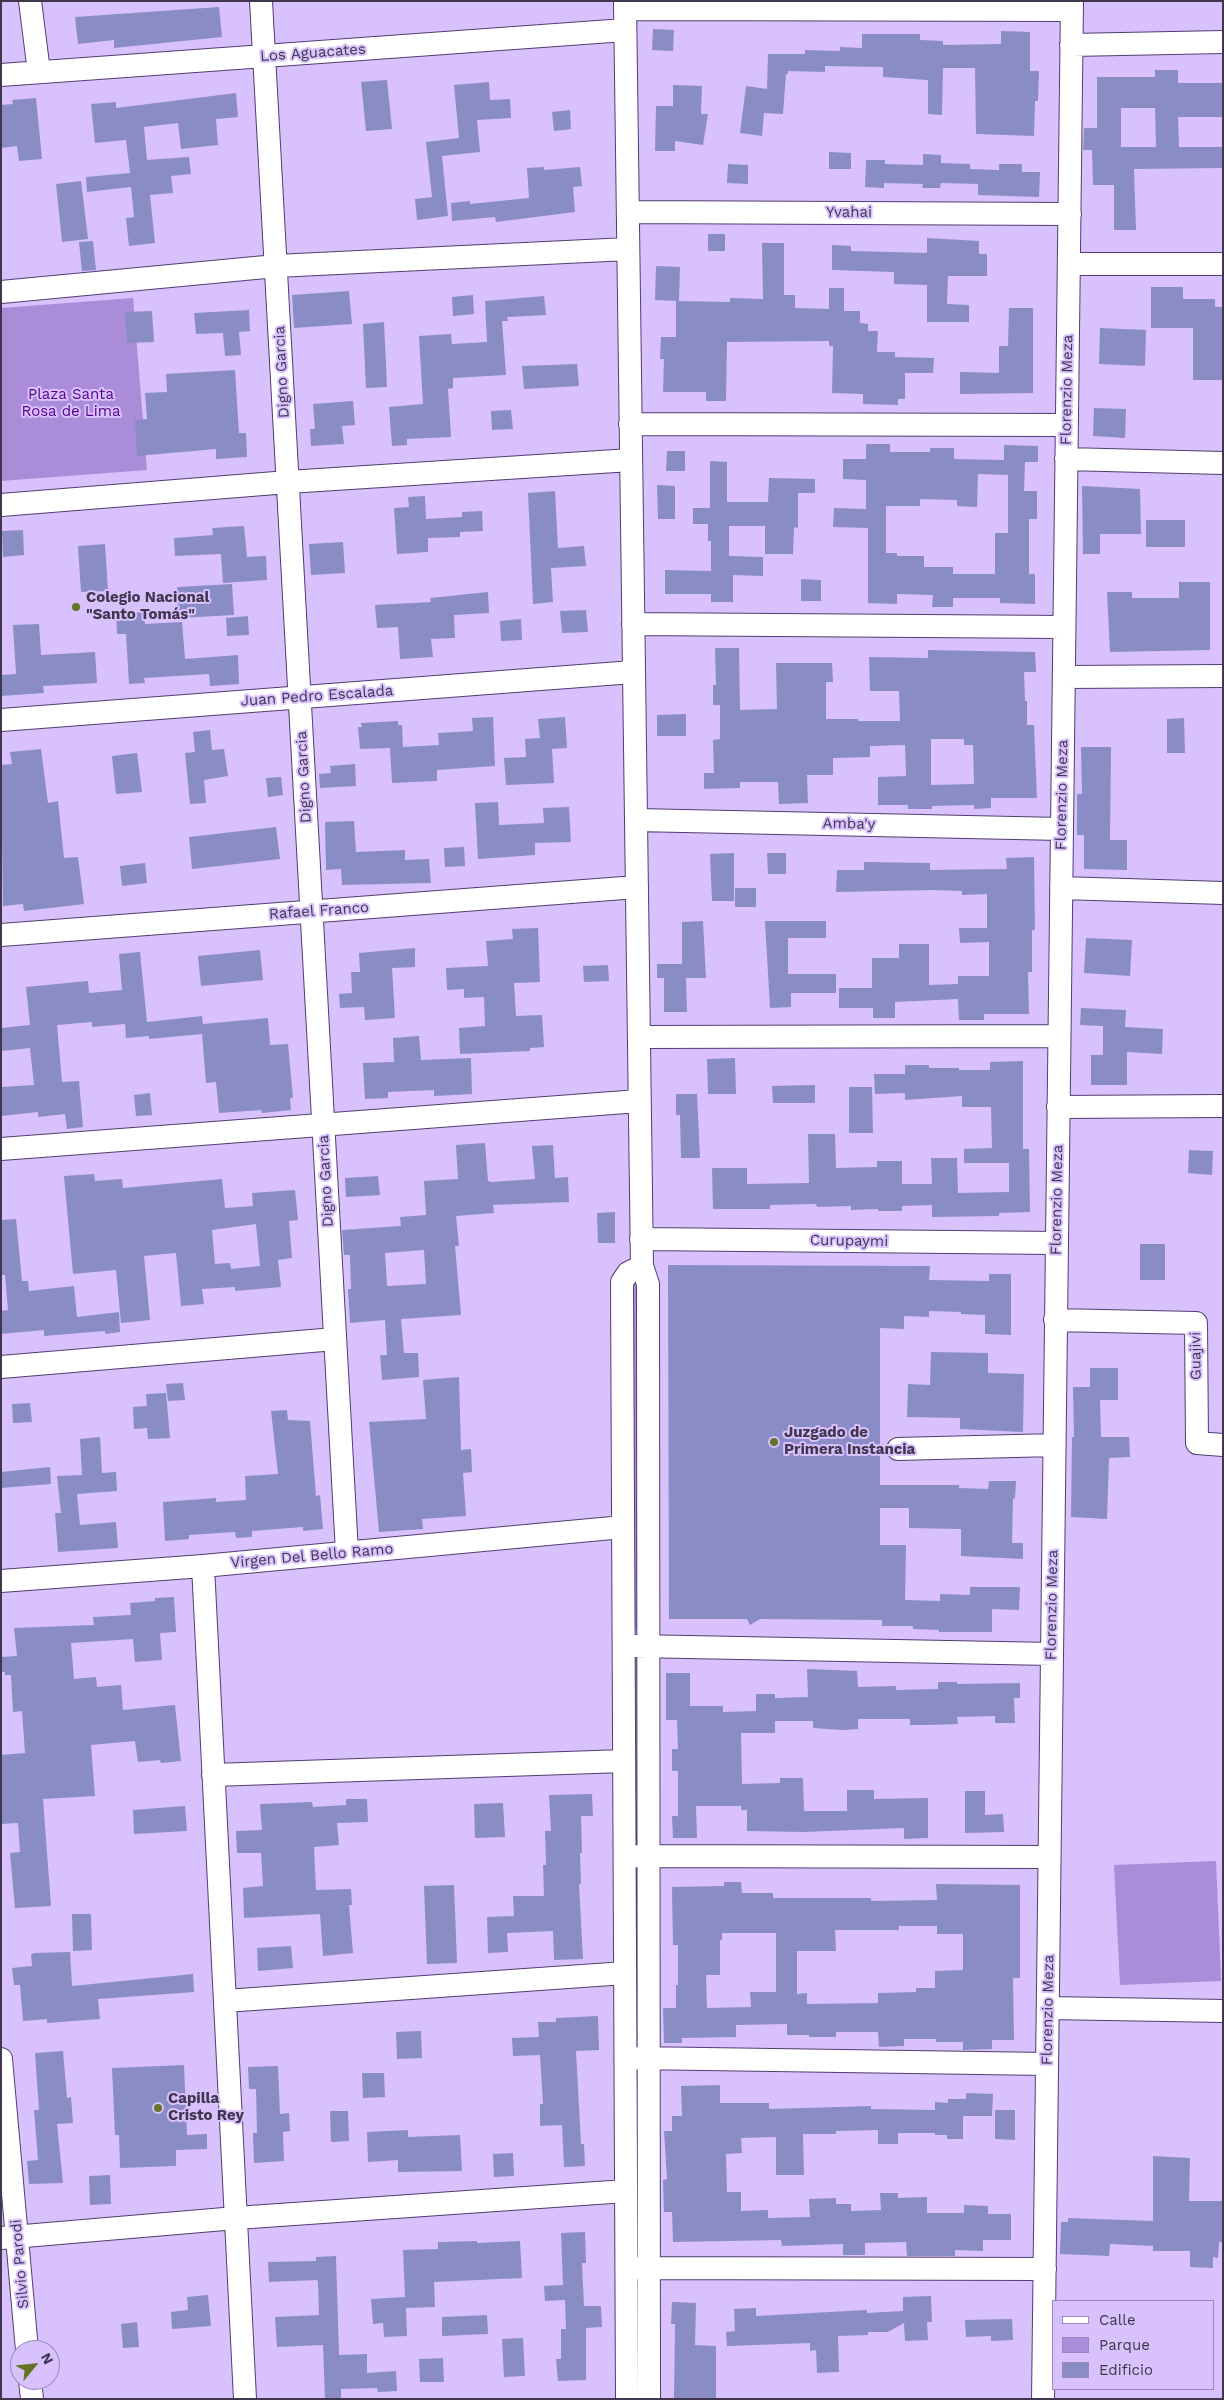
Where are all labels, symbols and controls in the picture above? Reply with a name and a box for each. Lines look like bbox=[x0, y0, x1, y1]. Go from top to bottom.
street label: Los Aguacates bbox=[260, 40, 366, 66]
street label: Yvahai bbox=[826, 204, 872, 222]
street label: Digno Garcia bbox=[271, 325, 293, 419]
street label: Florenzio Meza bbox=[1057, 335, 1077, 445]
park label: Plaza Santa Rosa de Lima bbox=[21, 386, 121, 421]
place label: Colegio Nacional "Santo Tomás" bbox=[86, 589, 209, 624]
marker: Colegio Nacional "Santo Tomás" bbox=[70, 601, 82, 613]
street label: Juan Pedro Escalada bbox=[240, 682, 394, 710]
street label: Digno Garcia bbox=[293, 730, 315, 824]
street label: Florenzio Meza bbox=[1052, 740, 1072, 850]
street label: Amba'y bbox=[823, 815, 875, 833]
street label: Rafael Franco bbox=[268, 899, 370, 923]
street label: Digno Garcia bbox=[315, 1134, 337, 1228]
street label: Florenzio Meza bbox=[1047, 1145, 1067, 1255]
street label: Curupaymi bbox=[810, 1231, 888, 1251]
street label: Guajivi bbox=[1187, 1332, 1205, 1380]
place label: Juzgado de Primera Instancia bbox=[784, 1424, 915, 1459]
marker: Juzgado de Primera Instancia bbox=[768, 1436, 780, 1448]
street label: Virgen Del Bello Ramo bbox=[230, 1540, 394, 1572]
street label: Florenzio Meza bbox=[1042, 1550, 1062, 1660]
street label: Florenzio Meza bbox=[1038, 1955, 1058, 2065]
place label: Capilla Cristo Rey bbox=[168, 2090, 244, 2125]
marker: Capilla Cristo Rey bbox=[152, 2102, 164, 2114]
street label: Silvio Parodi bbox=[7, 2219, 33, 2309]
legend bbox=[1052, 2300, 1214, 2390]
text: Calle bbox=[1099, 2311, 1136, 2329]
text: Parque bbox=[1099, 2336, 1150, 2354]
north arrow bbox=[10, 2340, 60, 2390]
text: N bbox=[38, 2350, 57, 2367]
text: Edificio bbox=[1099, 2361, 1153, 2379]

